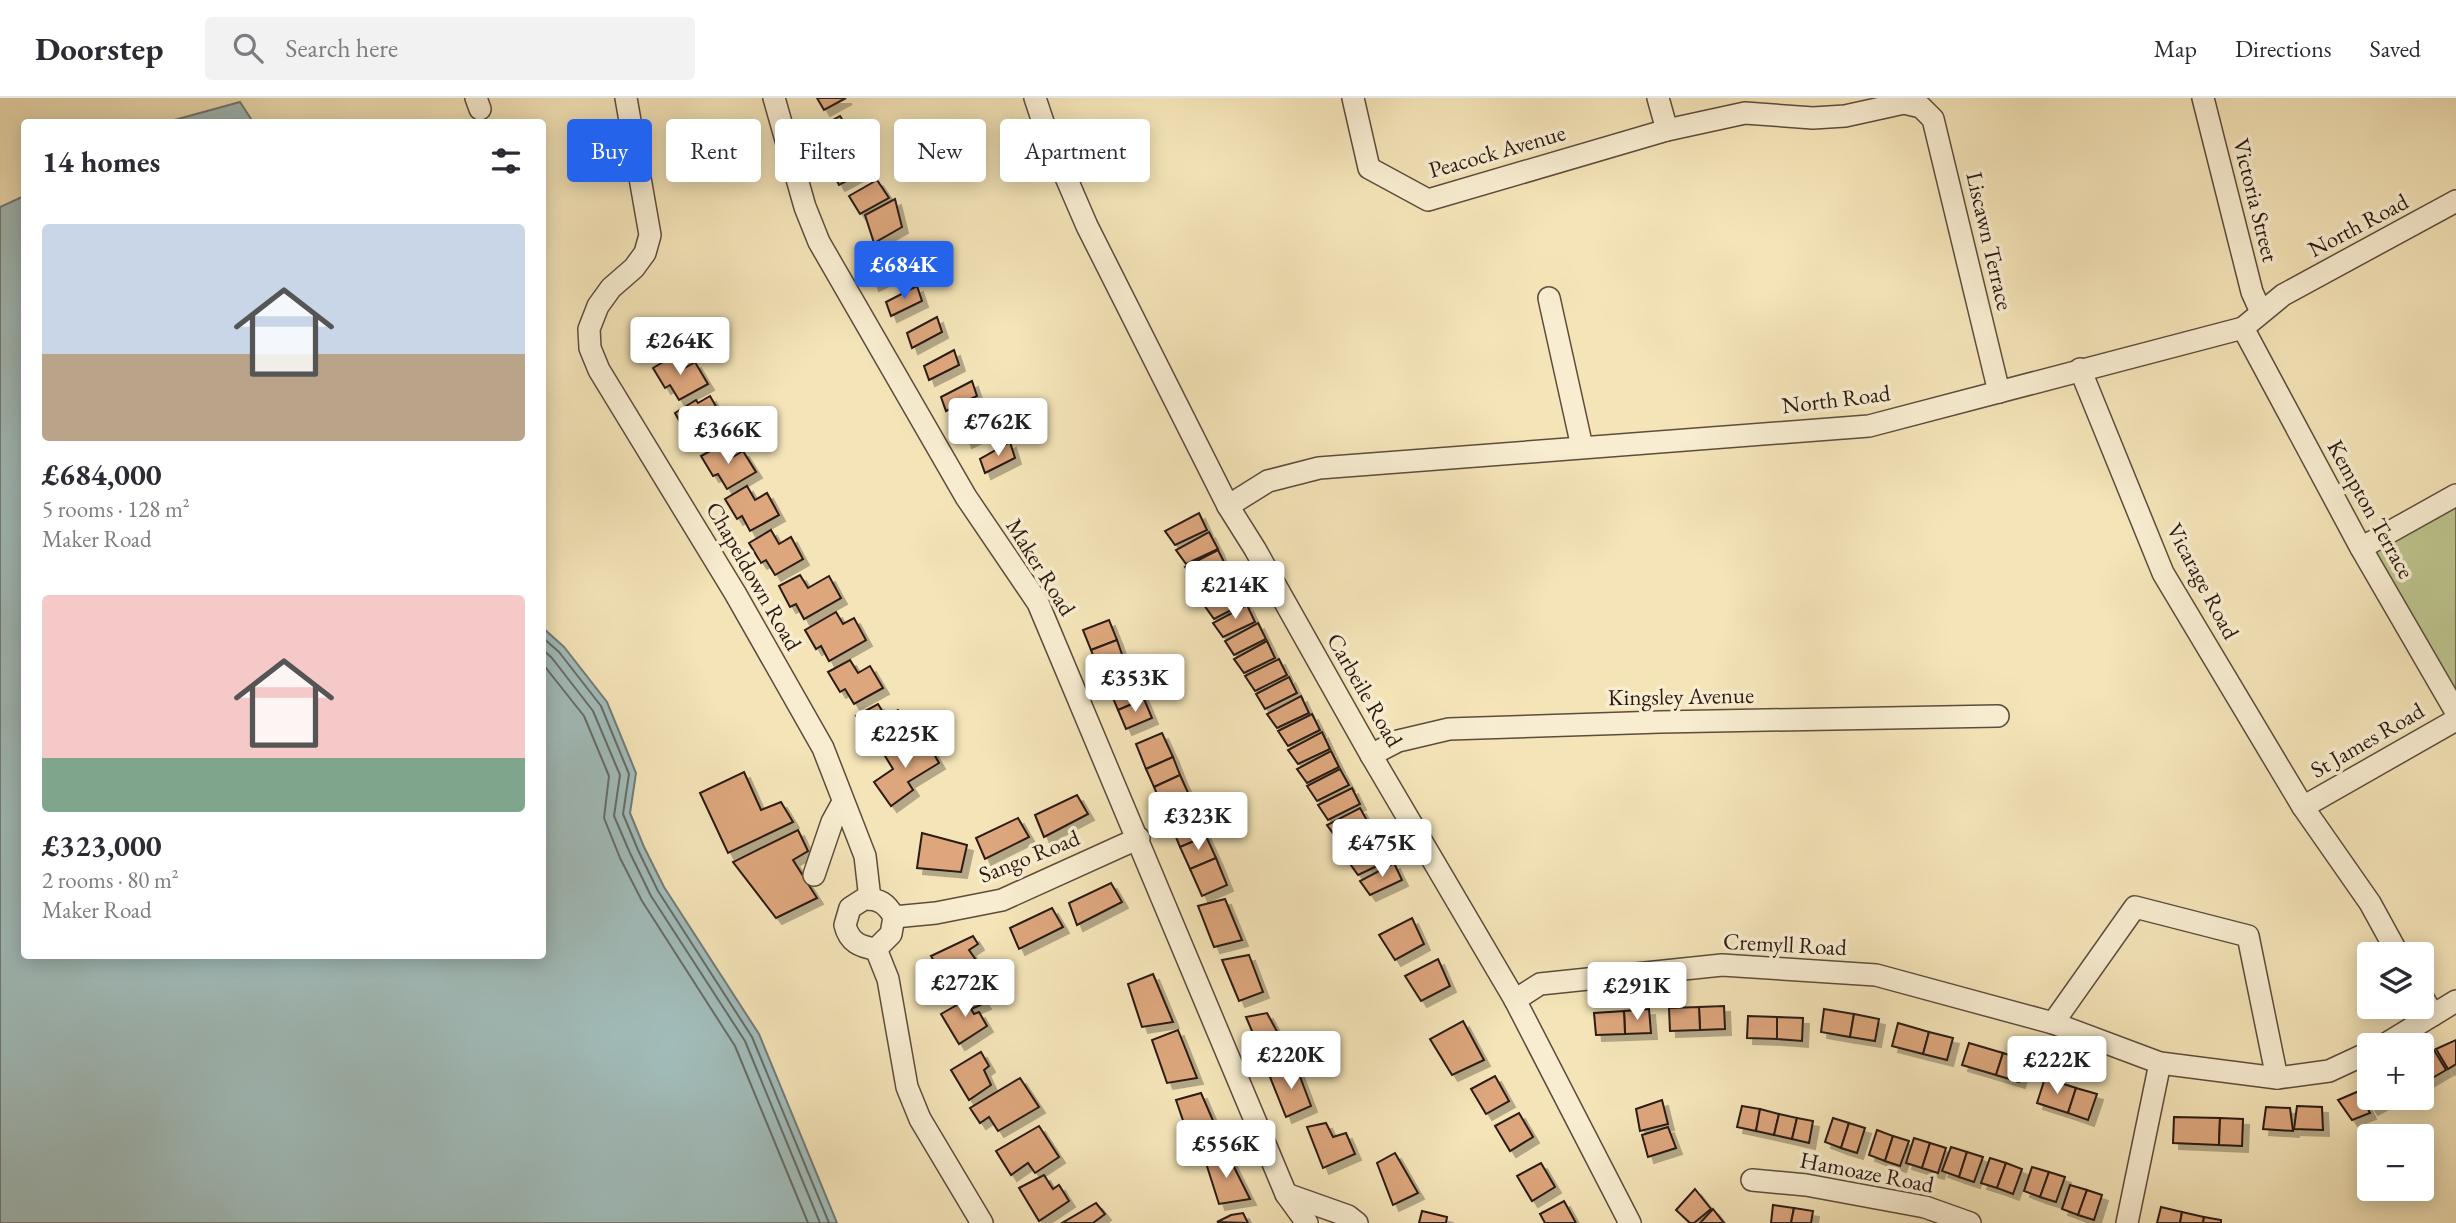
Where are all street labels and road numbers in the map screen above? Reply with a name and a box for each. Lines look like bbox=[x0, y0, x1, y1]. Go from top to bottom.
street label: Peacock Avenue bbox=[1425, 117, 1569, 185]
street label: Victoria Street bbox=[2226, 135, 2286, 266]
street label: Liscawn Terrace bbox=[1960, 169, 2020, 313]
street label: North Road bbox=[2303, 186, 2414, 264]
street label: North Road bbox=[1780, 377, 1892, 421]
street label: Kempton Terrace bbox=[2321, 434, 2422, 584]
street label: Chapeldown Road bbox=[699, 496, 809, 656]
street label: Maker Road bbox=[999, 513, 1083, 622]
street label: Vicarage Road bbox=[2160, 518, 2246, 645]
street label: Carbeile Road bbox=[1320, 628, 1410, 753]
street label: Kingsley Avenue bbox=[1608, 680, 1754, 712]
street label: St James Road bbox=[2305, 695, 2430, 785]
street label: Sango Road bbox=[974, 822, 1084, 890]
street label: Cremyll Road bbox=[1722, 926, 1848, 962]
street label: Hamoaze Road bbox=[1798, 1144, 1937, 1200]

